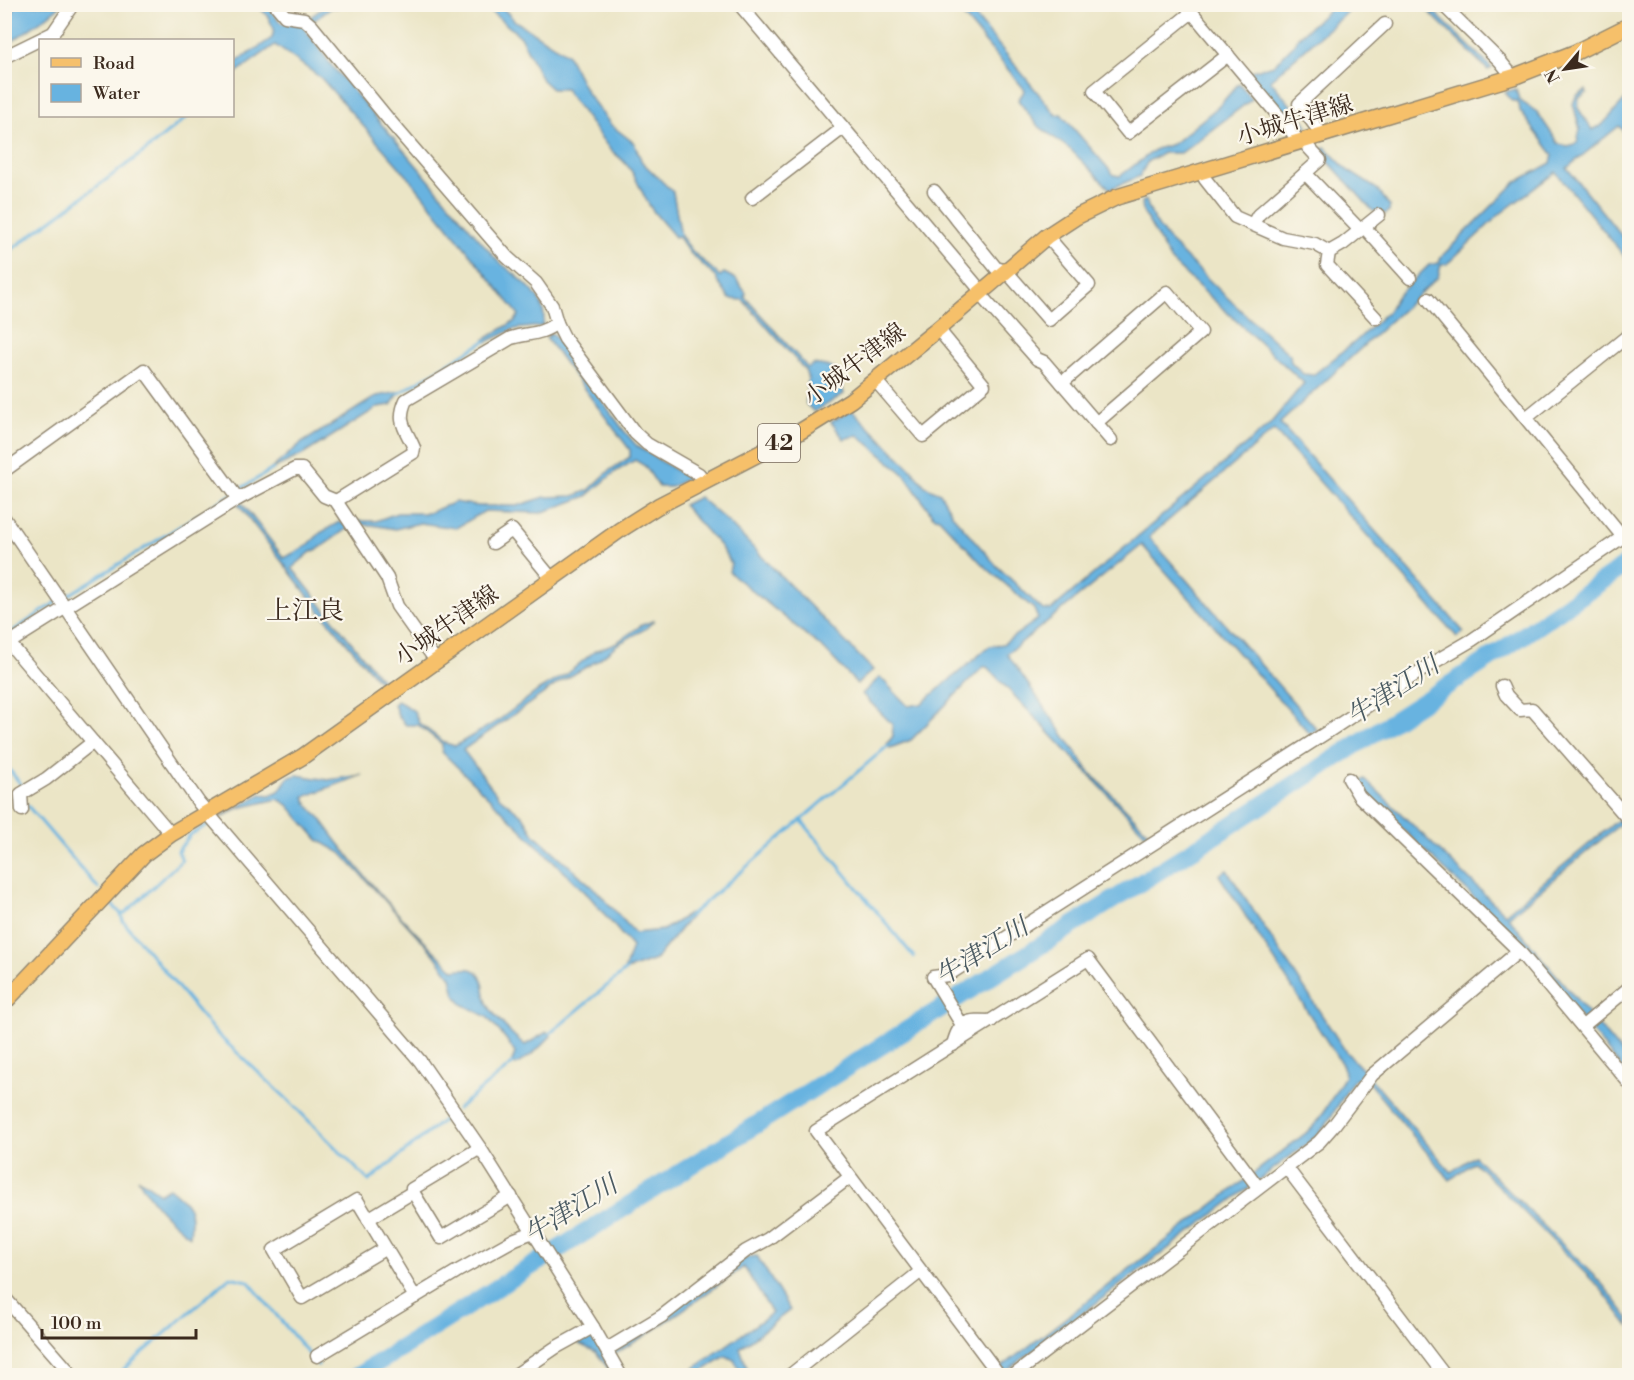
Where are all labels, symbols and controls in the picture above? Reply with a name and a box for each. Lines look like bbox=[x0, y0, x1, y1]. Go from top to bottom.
legend bbox=[39, 39, 234, 117]
north arrow bbox=[1535, 39, 1595, 99]
text: Road bbox=[93, 52, 136, 75]
text: N bbox=[1541, 65, 1565, 86]
text: Water bbox=[92, 82, 141, 105]
street label: 小城牛津線 bbox=[1233, 89, 1357, 153]
street label: 小城牛津線 bbox=[798, 317, 912, 413]
road number: 42 bbox=[758, 424, 800, 462]
street label: 小城牛津線 bbox=[389, 579, 505, 673]
district label: 上江良 bbox=[266, 595, 344, 627]
water label: 牛津江川 bbox=[1341, 648, 1448, 733]
water label: 牛津江川 bbox=[929, 909, 1037, 993]
water label: 牛津江川 bbox=[518, 1167, 626, 1251]
scale bar bbox=[42, 1302, 196, 1340]
text: 100 m bbox=[51, 1312, 102, 1335]

